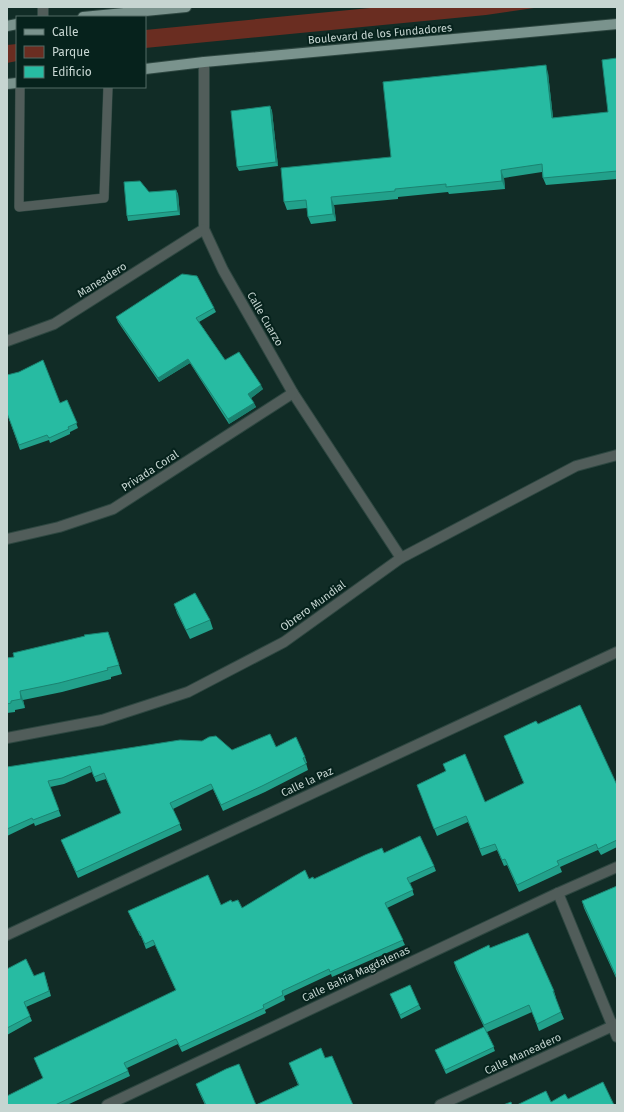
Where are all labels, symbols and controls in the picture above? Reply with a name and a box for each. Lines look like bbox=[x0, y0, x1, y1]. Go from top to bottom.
legend bbox=[16, 16, 146, 88]
street label: Boulevard de los Fundadores bbox=[307, 21, 453, 47]
text: Calle bbox=[52, 25, 79, 39]
text: Parque bbox=[52, 45, 90, 59]
text: Edificio bbox=[52, 65, 92, 79]
street label: Maneadero bbox=[75, 260, 129, 300]
street label: Calle Cuarzo bbox=[244, 289, 286, 349]
street label: Privada Coral bbox=[119, 448, 181, 494]
street label: Obrero Mundial bbox=[278, 578, 348, 634]
street label: Calle la Paz bbox=[279, 764, 335, 800]
street label: Calle Bahía Magdalenas bbox=[300, 943, 412, 1005]
street label: Calle Maneadero bbox=[483, 1031, 563, 1077]

